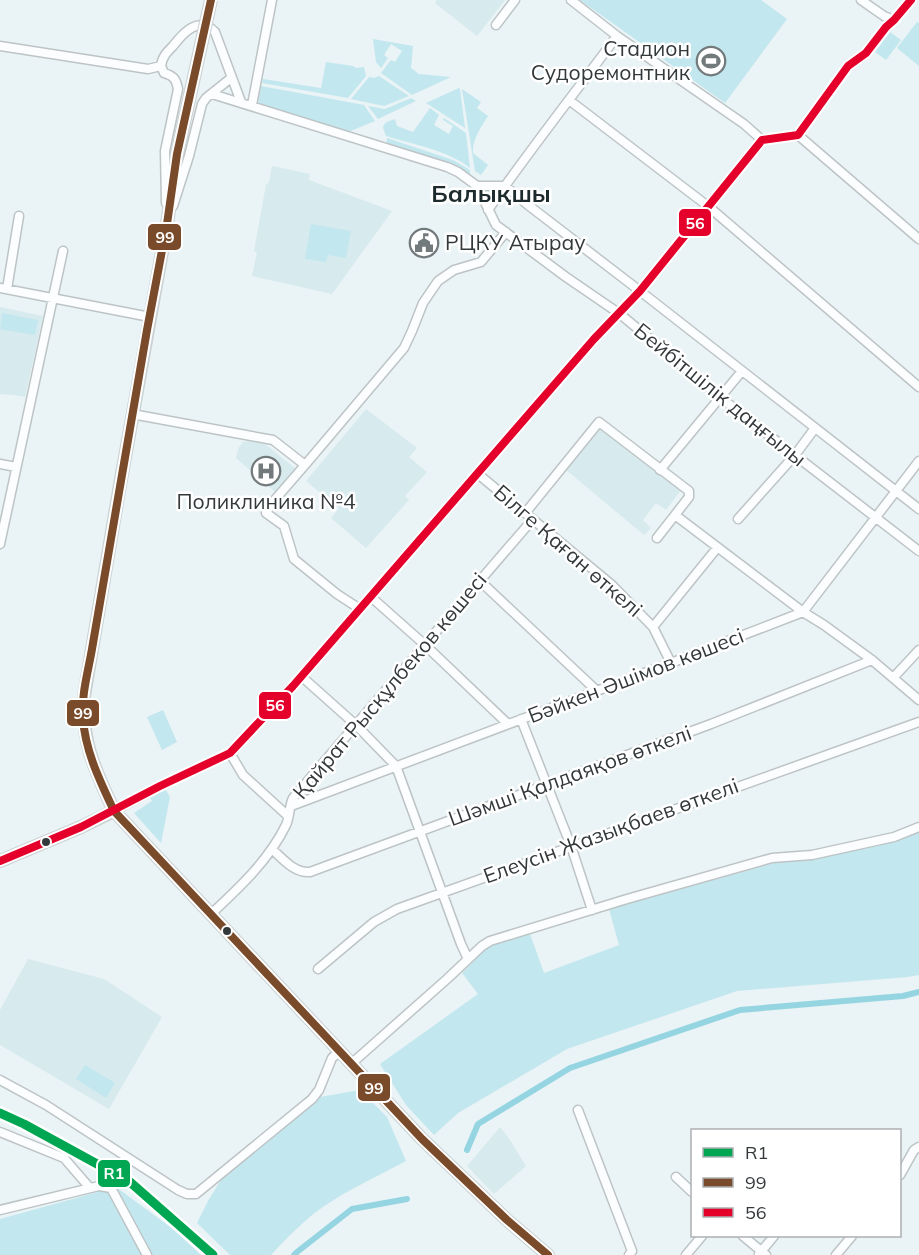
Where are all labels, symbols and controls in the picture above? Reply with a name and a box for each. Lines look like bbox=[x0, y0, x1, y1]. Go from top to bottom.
place label: Стадион Судоремонтник bbox=[531, 35, 691, 85]
sports icon: Стадион Судоремонтник bbox=[695, 45, 727, 77]
district label: Балықшы bbox=[431, 178, 551, 208]
line badge: 56 bbox=[678, 208, 712, 237]
text: 56 bbox=[685, 213, 705, 233]
line badge: 99 bbox=[147, 223, 182, 251]
text: 99 bbox=[155, 227, 175, 247]
public building icon: РЦКУ Атырау bbox=[408, 227, 440, 259]
place label: РЦКУ Атырау bbox=[445, 229, 586, 255]
street label: Бейбітшілік даңғылы bbox=[629, 317, 812, 472]
hospital icon: Поликлиника №4 bbox=[250, 455, 282, 487]
street label: Білге Қаған өткелі bbox=[489, 479, 648, 622]
place label: Поликлиника №4 bbox=[176, 488, 356, 514]
street label: Қайрат Рысқұлбеков көшесі bbox=[287, 567, 492, 804]
street label: Бәйкен Әшімов көшесі bbox=[524, 622, 747, 728]
line badge: 56 bbox=[258, 691, 292, 720]
text: 56 bbox=[265, 695, 285, 715]
line badge: 99 bbox=[66, 699, 100, 727]
text: 99 bbox=[73, 703, 93, 723]
street label: Шәмші Қалдаяқов өткелі bbox=[445, 719, 695, 831]
street label: Елеусін Жазықбаев өткелі bbox=[480, 772, 742, 888]
unlabelled marker bbox=[40, 836, 52, 848]
unlabelled marker bbox=[221, 925, 233, 937]
line badge: 99 bbox=[357, 1073, 391, 1102]
text: 99 bbox=[364, 1078, 384, 1098]
legend bbox=[691, 1129, 901, 1237]
text: R1 bbox=[745, 1141, 768, 1164]
line badge: R1 bbox=[97, 1159, 131, 1188]
text: R1 bbox=[104, 1163, 124, 1183]
text: 99 bbox=[745, 1171, 767, 1194]
text: 56 bbox=[745, 1201, 767, 1224]

